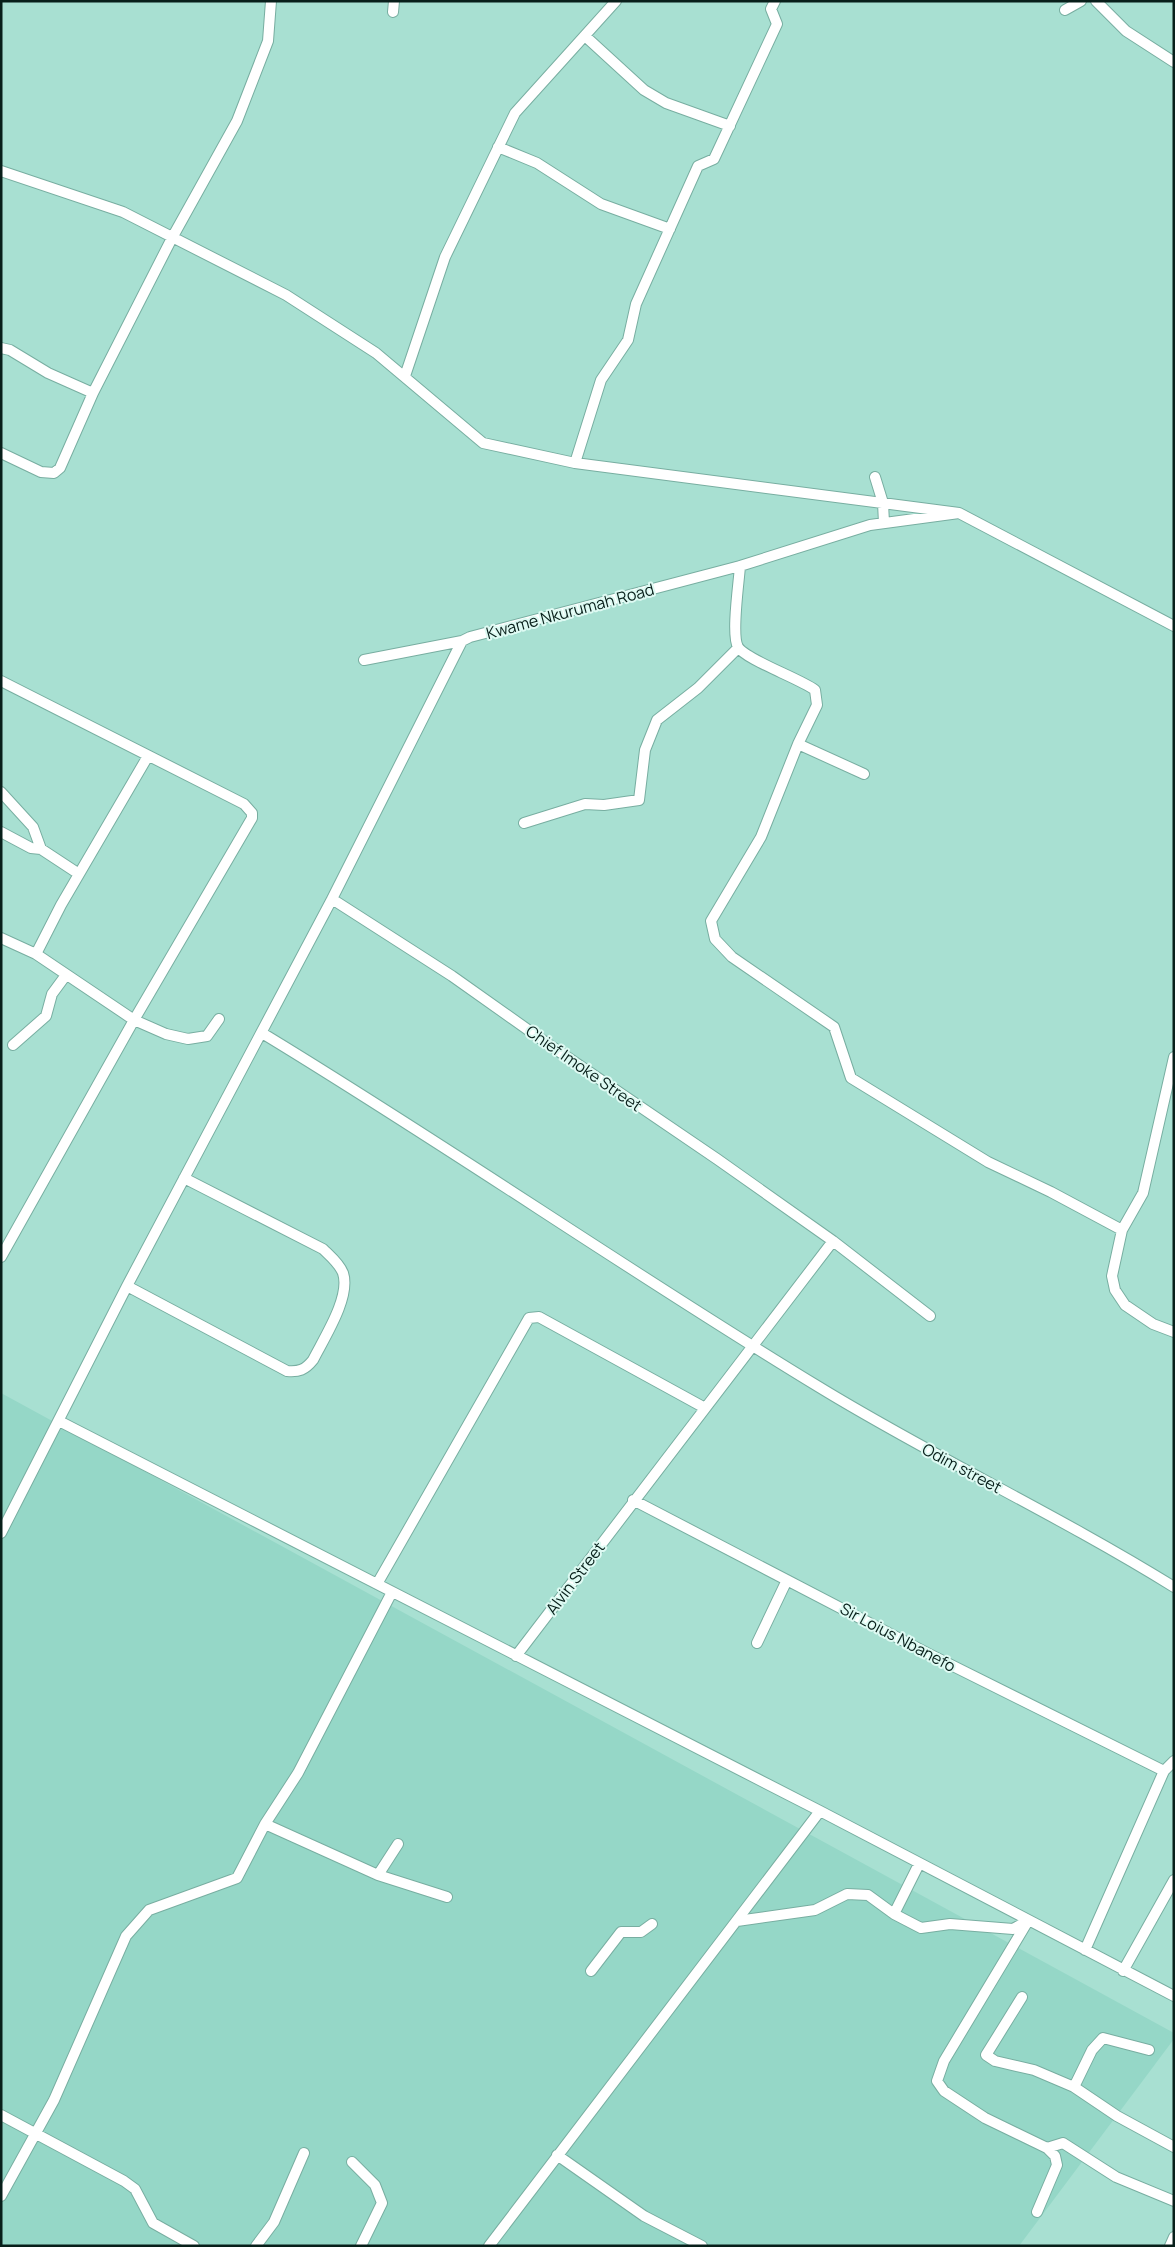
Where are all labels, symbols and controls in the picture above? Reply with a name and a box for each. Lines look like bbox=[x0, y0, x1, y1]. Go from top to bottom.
street label: Kwame Nkurumah Road bbox=[484, 578, 656, 644]
street label: Chief Imoke Street bbox=[522, 1020, 646, 1116]
street label: Odim street bbox=[918, 1438, 1006, 1498]
street label: Alvin Street bbox=[541, 1537, 609, 1619]
street label: Sir Loius Nbanefo bbox=[836, 1597, 960, 1677]

